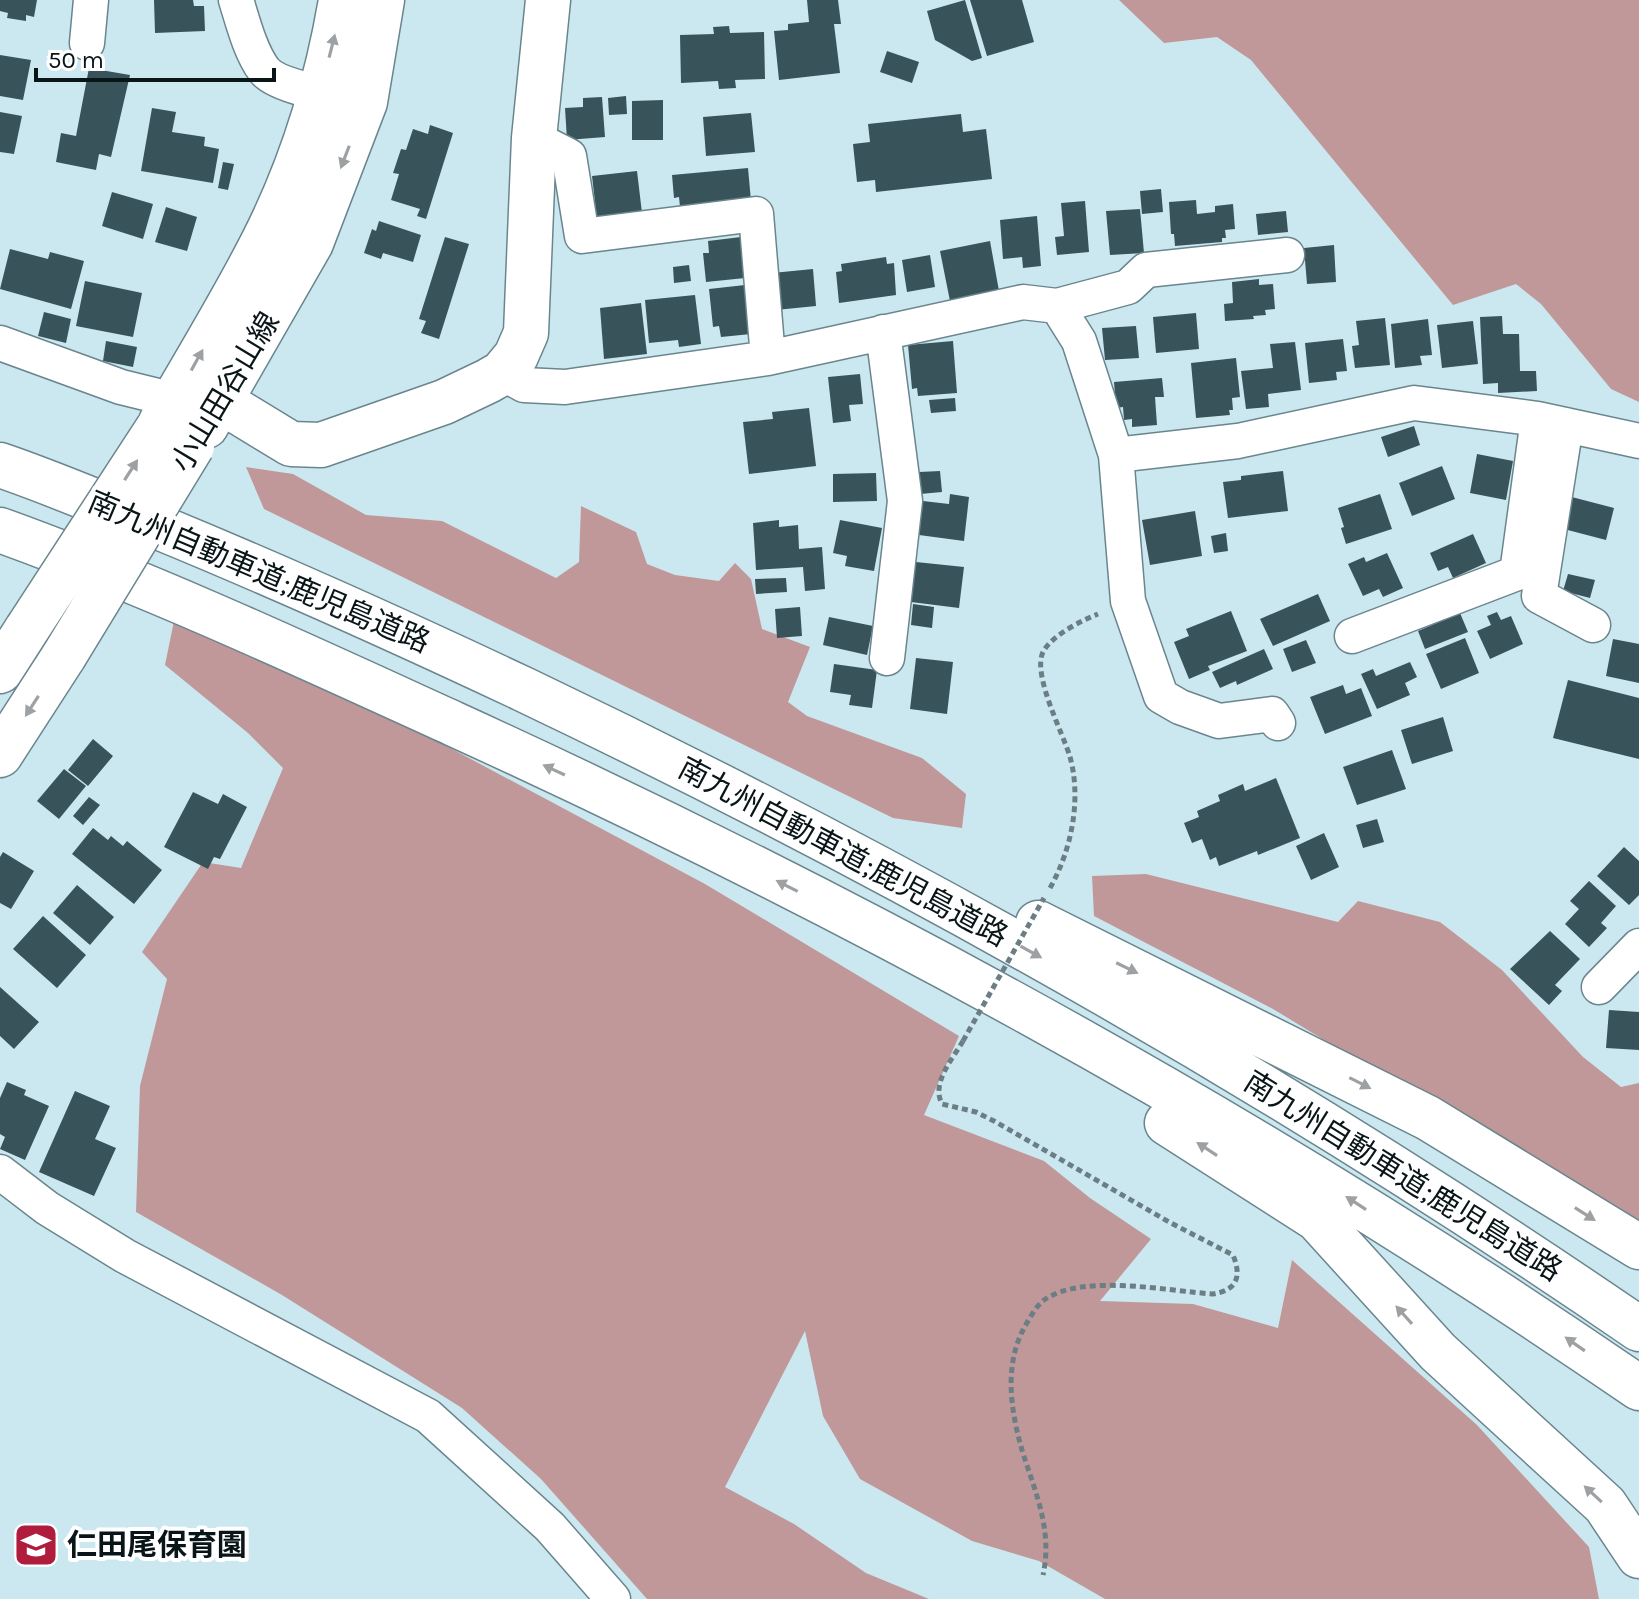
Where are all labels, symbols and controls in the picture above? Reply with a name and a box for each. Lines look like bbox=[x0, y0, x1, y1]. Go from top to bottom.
scale bar bbox=[36, 32, 274, 82]
one-way arrow bbox=[327, 33, 339, 58]
text: 50 m bbox=[48, 46, 104, 74]
one-way arrow bbox=[338, 145, 351, 169]
street label: 小山田谷山線 bbox=[163, 306, 287, 478]
one-way arrow bbox=[189, 349, 203, 371]
one-way arrow bbox=[123, 459, 137, 481]
street label: 南九州自動車道;鹿児島道路 bbox=[83, 484, 435, 660]
one-way arrow bbox=[25, 695, 40, 716]
street label: 南九州自動車道;鹿児島道路 bbox=[672, 750, 1014, 954]
one-way arrow bbox=[543, 763, 566, 776]
one-way arrow bbox=[776, 879, 799, 892]
one-way arrow bbox=[1020, 946, 1043, 959]
one-way arrow bbox=[1115, 961, 1139, 975]
street label: 南九州自動車道;鹿児島道路 bbox=[1237, 1063, 1569, 1289]
one-way arrow bbox=[1349, 1076, 1372, 1090]
one-way arrow bbox=[1197, 1142, 1218, 1157]
one-way arrow bbox=[1345, 1197, 1367, 1211]
one-way arrow bbox=[1574, 1207, 1596, 1221]
one-way arrow bbox=[1396, 1306, 1414, 1325]
one-way arrow bbox=[1564, 1337, 1585, 1352]
one-way arrow bbox=[1584, 1485, 1603, 1503]
school or university icon: 仁田尾保育園 bbox=[12, 1521, 60, 1569]
place label: 仁田尾保育園 bbox=[67, 1527, 247, 1563]

